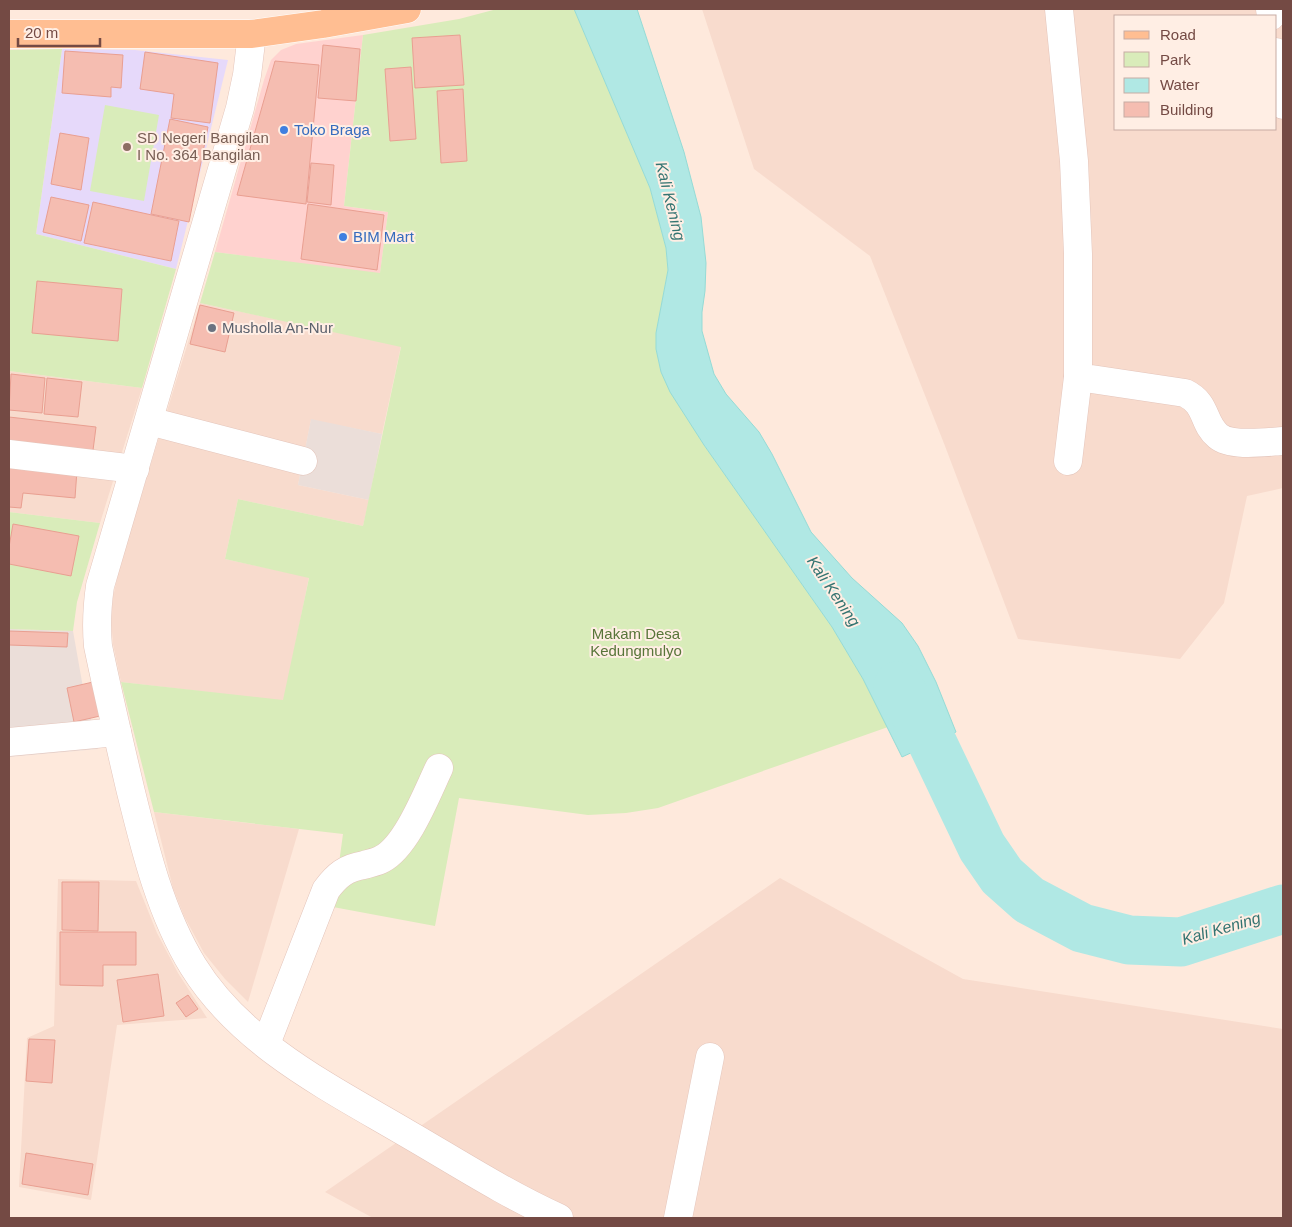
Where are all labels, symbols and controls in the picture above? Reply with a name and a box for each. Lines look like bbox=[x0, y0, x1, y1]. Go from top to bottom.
scale bar bbox=[18, 15, 100, 47]
legend bbox=[1114, 15, 1277, 130]
text: 20 m bbox=[25, 24, 58, 41]
text: Road bbox=[1160, 26, 1196, 43]
text: Park bbox=[1160, 51, 1191, 68]
text: Water bbox=[1160, 76, 1199, 93]
text: Building bbox=[1160, 101, 1213, 118]
place label: Toko Braga bbox=[294, 121, 371, 138]
marker: Toko Braga bbox=[278, 124, 290, 136]
place label: SD Negeri Bangilan I No. 364 Bangilan bbox=[137, 129, 269, 163]
marker: SD Negeri Bangilan I No. 364 Bangilan bbox=[121, 141, 133, 153]
water label: Kali Kening bbox=[652, 160, 689, 243]
place label: BIM Mart bbox=[353, 228, 415, 245]
marker: BIM Mart bbox=[337, 231, 349, 243]
place label: Musholla An-Nur bbox=[222, 319, 333, 336]
marker: Musholla An-Nur bbox=[206, 322, 218, 334]
water label: Kali Kening bbox=[804, 553, 863, 630]
park label: Makam Desa Kedungmulyo bbox=[590, 625, 682, 659]
water label: Kali Kening bbox=[1180, 909, 1262, 948]

